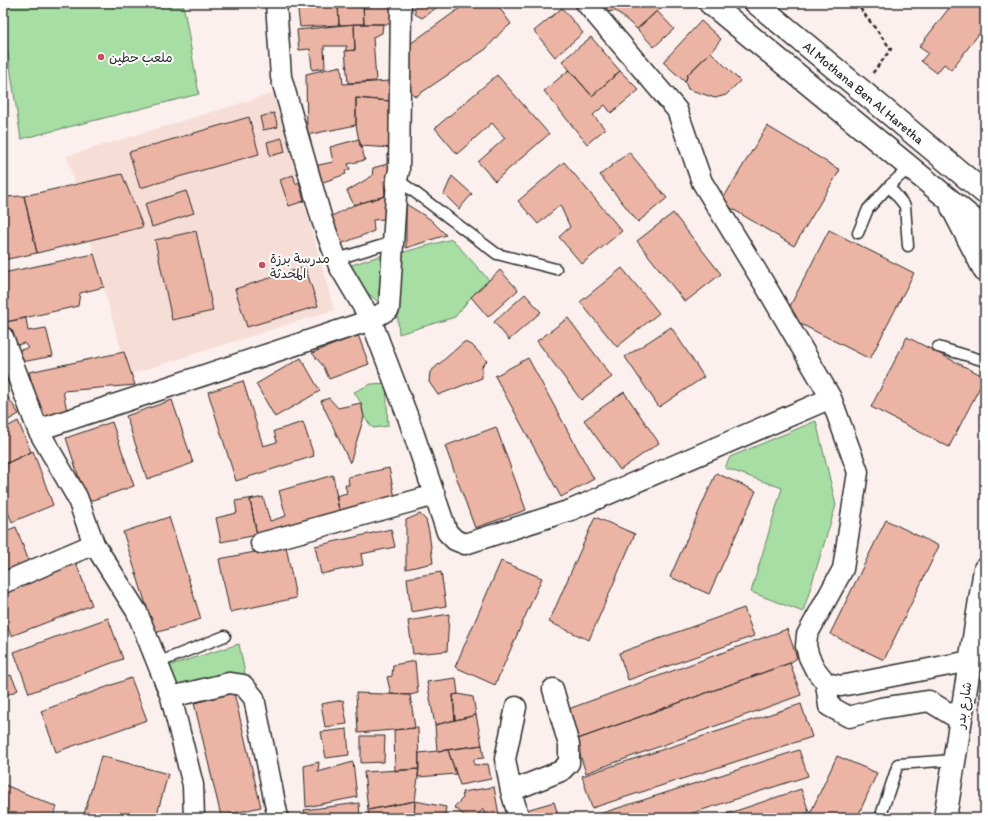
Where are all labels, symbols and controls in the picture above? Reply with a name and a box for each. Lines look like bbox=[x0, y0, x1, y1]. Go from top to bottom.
street label: Al Mothana Ben Al Haretha bbox=[800, 38, 927, 147]
place label: ملعب حطين bbox=[109, 50, 173, 66]
marker: ملعب حطين bbox=[96, 52, 106, 62]
place label: مدرسة برزة المحدثة bbox=[270, 251, 330, 281]
marker: مدرسة برزة المحدثة bbox=[257, 260, 267, 270]
street label: شارع بدر bbox=[952, 681, 977, 730]

